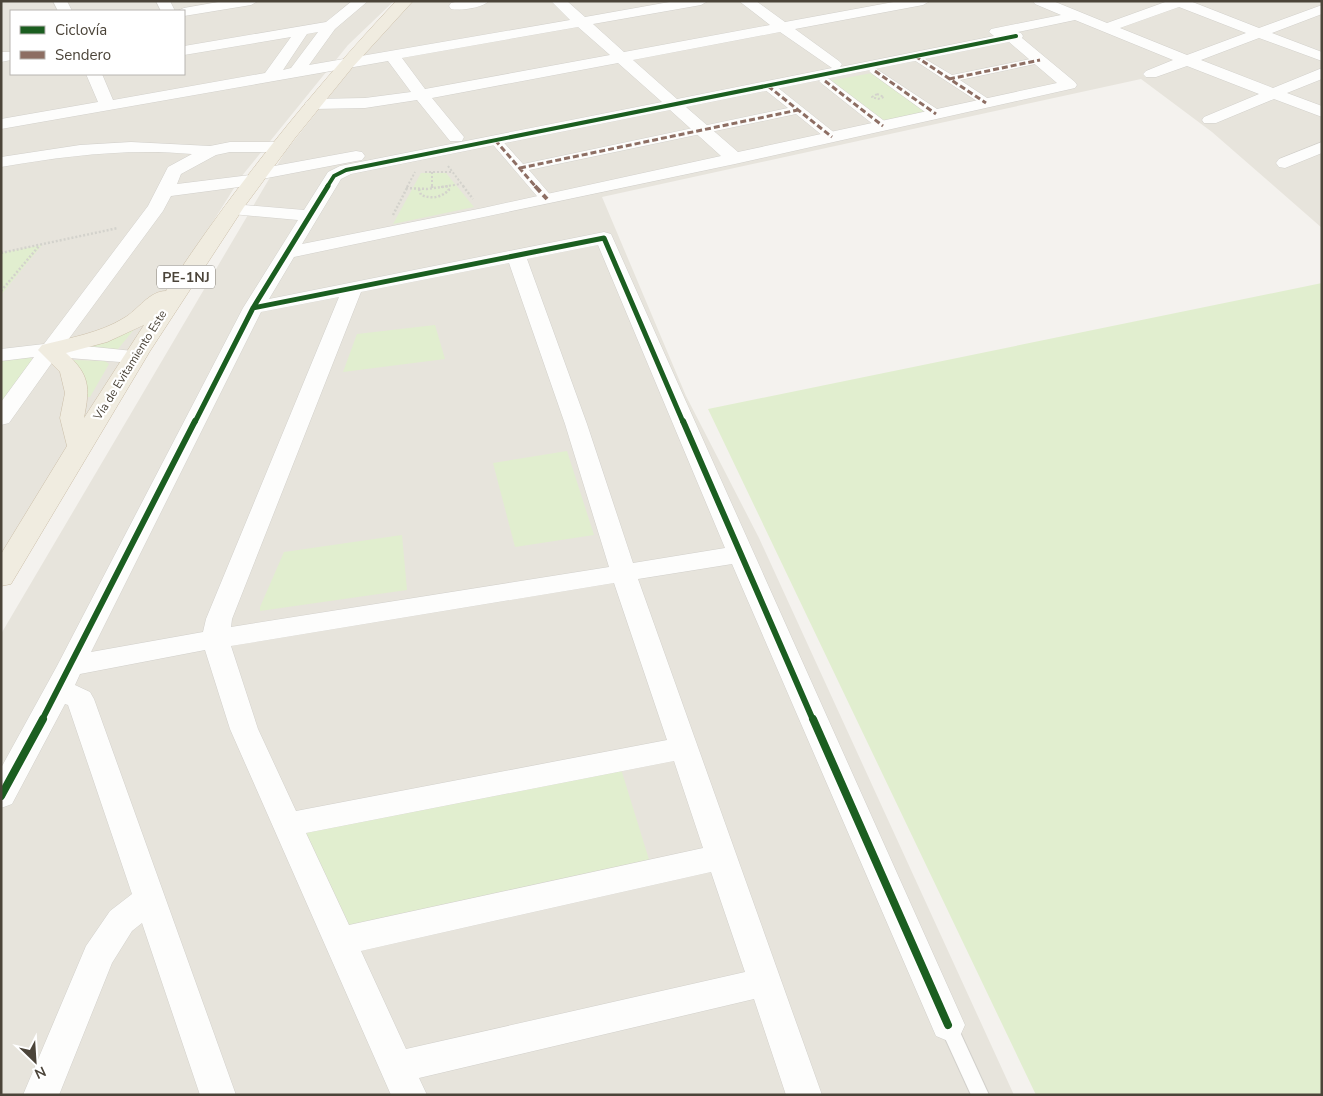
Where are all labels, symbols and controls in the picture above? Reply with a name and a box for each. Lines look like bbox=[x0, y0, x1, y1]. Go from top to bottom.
legend bbox=[10, 10, 185, 75]
text: Ciclovía bbox=[55, 20, 107, 40]
text: Sendero bbox=[55, 45, 111, 65]
road number: PE-1NJ bbox=[157, 266, 215, 288]
street label: Vía de Evitamiento Este bbox=[89, 307, 170, 424]
north arrow bbox=[10, 1036, 60, 1086]
text: N bbox=[32, 1062, 49, 1083]

